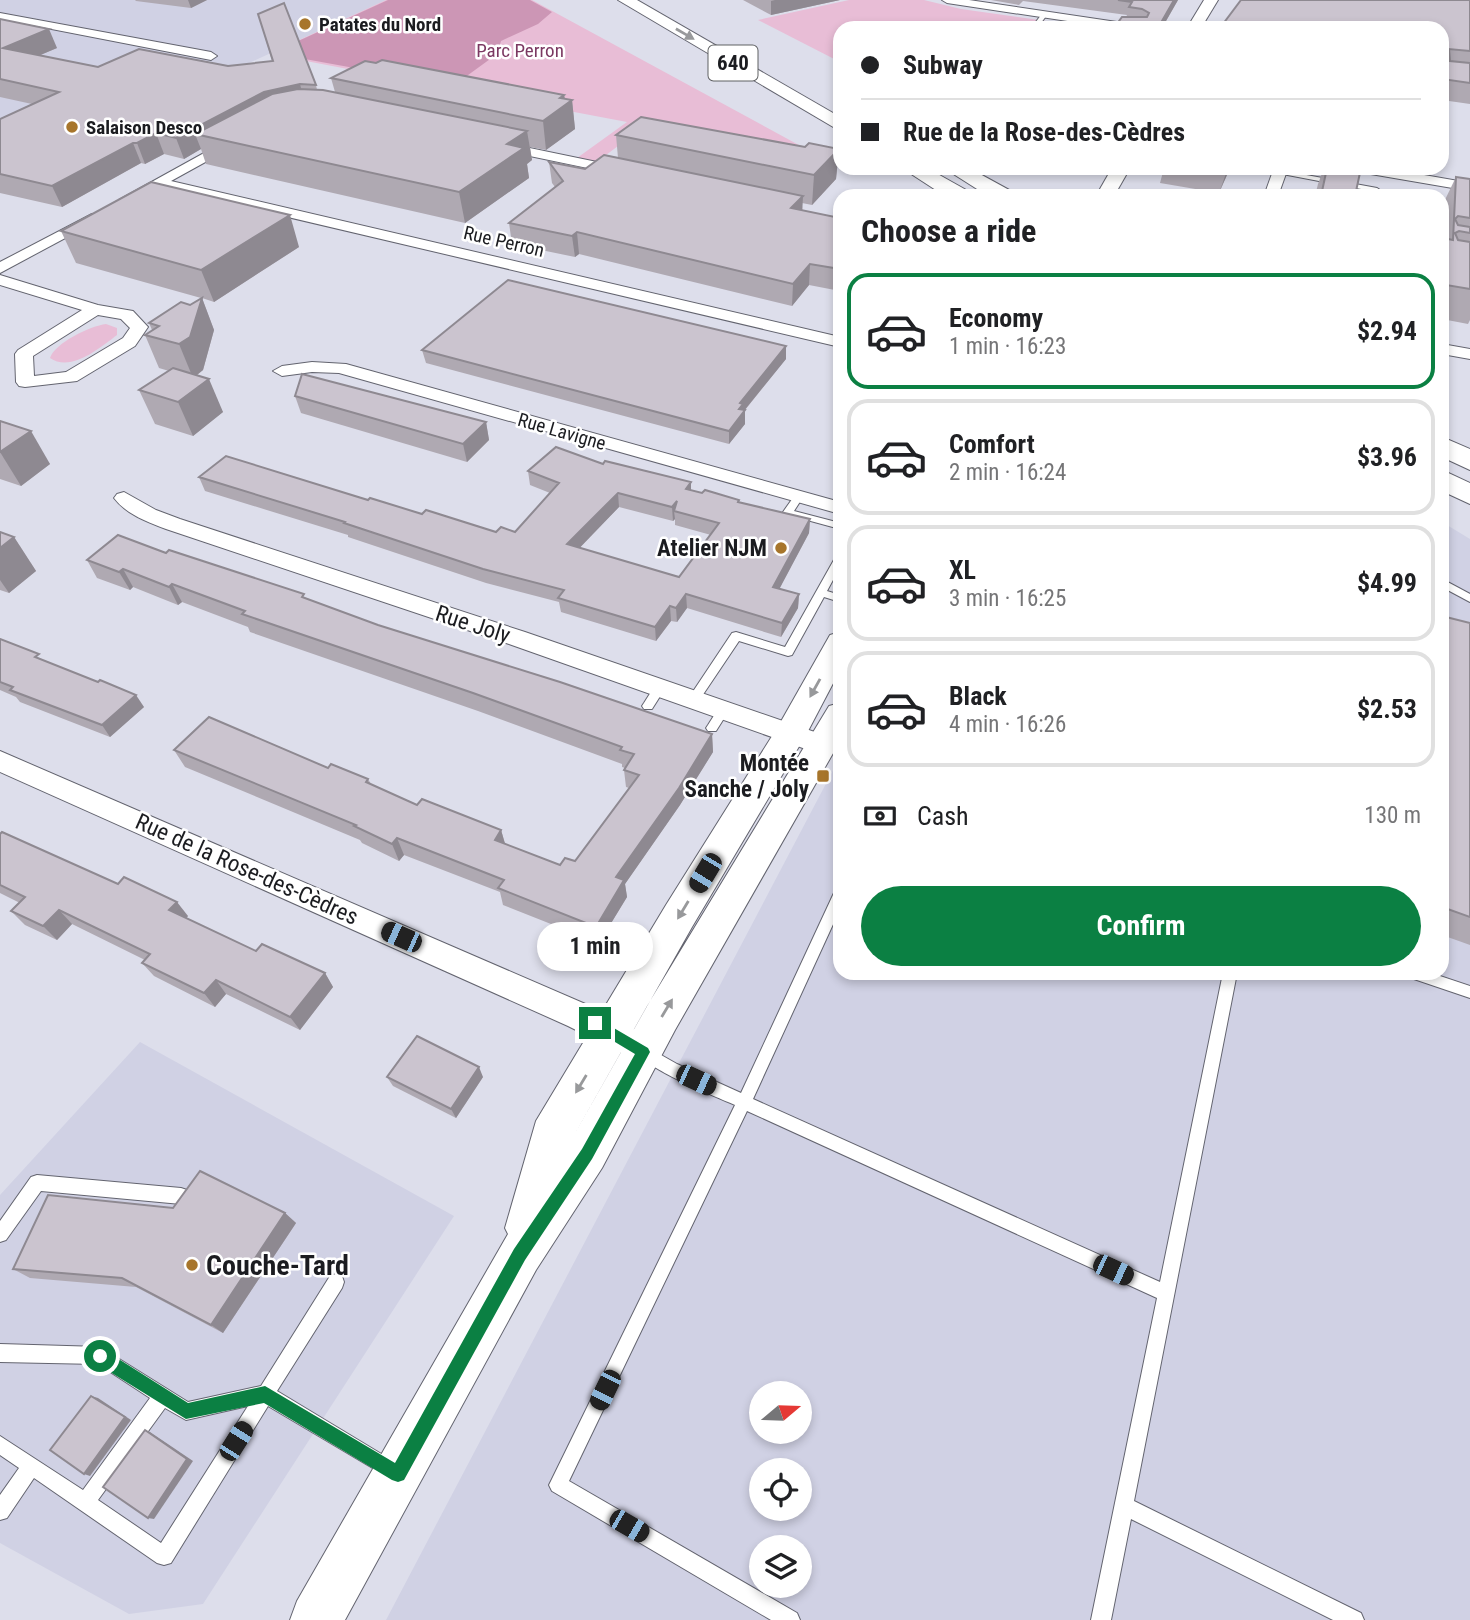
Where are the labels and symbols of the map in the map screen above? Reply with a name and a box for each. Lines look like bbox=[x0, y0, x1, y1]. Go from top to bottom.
place label: Patates du Nord bbox=[319, 13, 441, 36]
marker: Patates du Nord bbox=[297, 16, 313, 32]
one-way arrow bbox=[675, 28, 694, 41]
park label: Parc Perron bbox=[476, 39, 564, 62]
road number: 640 bbox=[708, 46, 758, 80]
place label: Salaison Desco bbox=[86, 116, 202, 139]
marker: Salaison Desco bbox=[64, 119, 80, 135]
street label: Rue Perron bbox=[461, 221, 546, 262]
street label: Rue Lavigne bbox=[515, 408, 609, 455]
place label: Atelier NJM bbox=[657, 535, 767, 562]
marker: Atelier NJM bbox=[773, 540, 789, 556]
street label: Rue Joly bbox=[432, 600, 514, 649]
one-way arrow bbox=[809, 678, 821, 698]
place label: Montée Sanche / Joly bbox=[685, 750, 810, 803]
marker: Montée Sanche / Joly bbox=[815, 768, 831, 784]
street label: Rue de la Rose-des-Cèdres bbox=[131, 808, 362, 931]
car bbox=[686, 850, 725, 896]
one-way arrow bbox=[676, 900, 689, 919]
car bbox=[378, 919, 425, 955]
callout: 1 min bbox=[537, 922, 653, 970]
one-way arrow bbox=[661, 999, 673, 1018]
route end bbox=[579, 1007, 611, 1039]
car bbox=[673, 1062, 720, 1098]
one-way arrow bbox=[575, 1075, 587, 1094]
place label: Couche-Tard bbox=[206, 1249, 349, 1282]
car bbox=[1090, 1252, 1137, 1288]
marker: Couche-Tard bbox=[184, 1257, 200, 1273]
route start bbox=[84, 1340, 116, 1372]
car bbox=[587, 1367, 624, 1413]
north arrow bbox=[749, 1381, 812, 1444]
car bbox=[216, 1418, 257, 1464]
car bbox=[606, 1506, 653, 1546]

